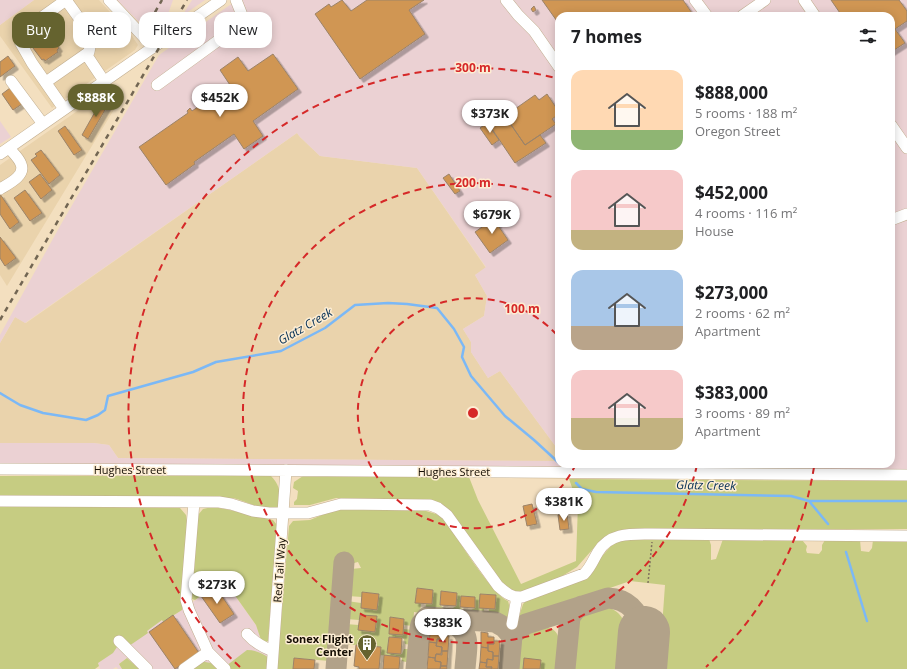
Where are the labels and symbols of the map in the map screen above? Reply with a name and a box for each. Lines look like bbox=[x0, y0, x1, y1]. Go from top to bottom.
text: 300 m bbox=[455, 59, 491, 76]
pin: $888K bbox=[68, 84, 124, 118]
pin: $452K bbox=[192, 84, 248, 118]
pin: $373K bbox=[462, 100, 518, 134]
text: 200 m bbox=[455, 174, 491, 191]
pin: $679K bbox=[464, 201, 520, 235]
text: 100 m bbox=[504, 300, 540, 317]
water label: Glatz Creek bbox=[275, 303, 336, 348]
centre of rings bbox=[466, 406, 480, 420]
street label: Hughes Street bbox=[94, 462, 166, 477]
street label: Hughes Street bbox=[418, 464, 490, 479]
water label: Glatz Creek bbox=[676, 476, 737, 494]
pin: $381K bbox=[536, 488, 592, 522]
street label: Red Tail Way bbox=[269, 537, 289, 603]
pin: $273K bbox=[189, 571, 245, 605]
pin: $383K bbox=[415, 609, 471, 643]
place label: Sonex Flight Center bbox=[286, 631, 353, 659]
building icon: Sonex Flight Center bbox=[356, 633, 378, 661]

